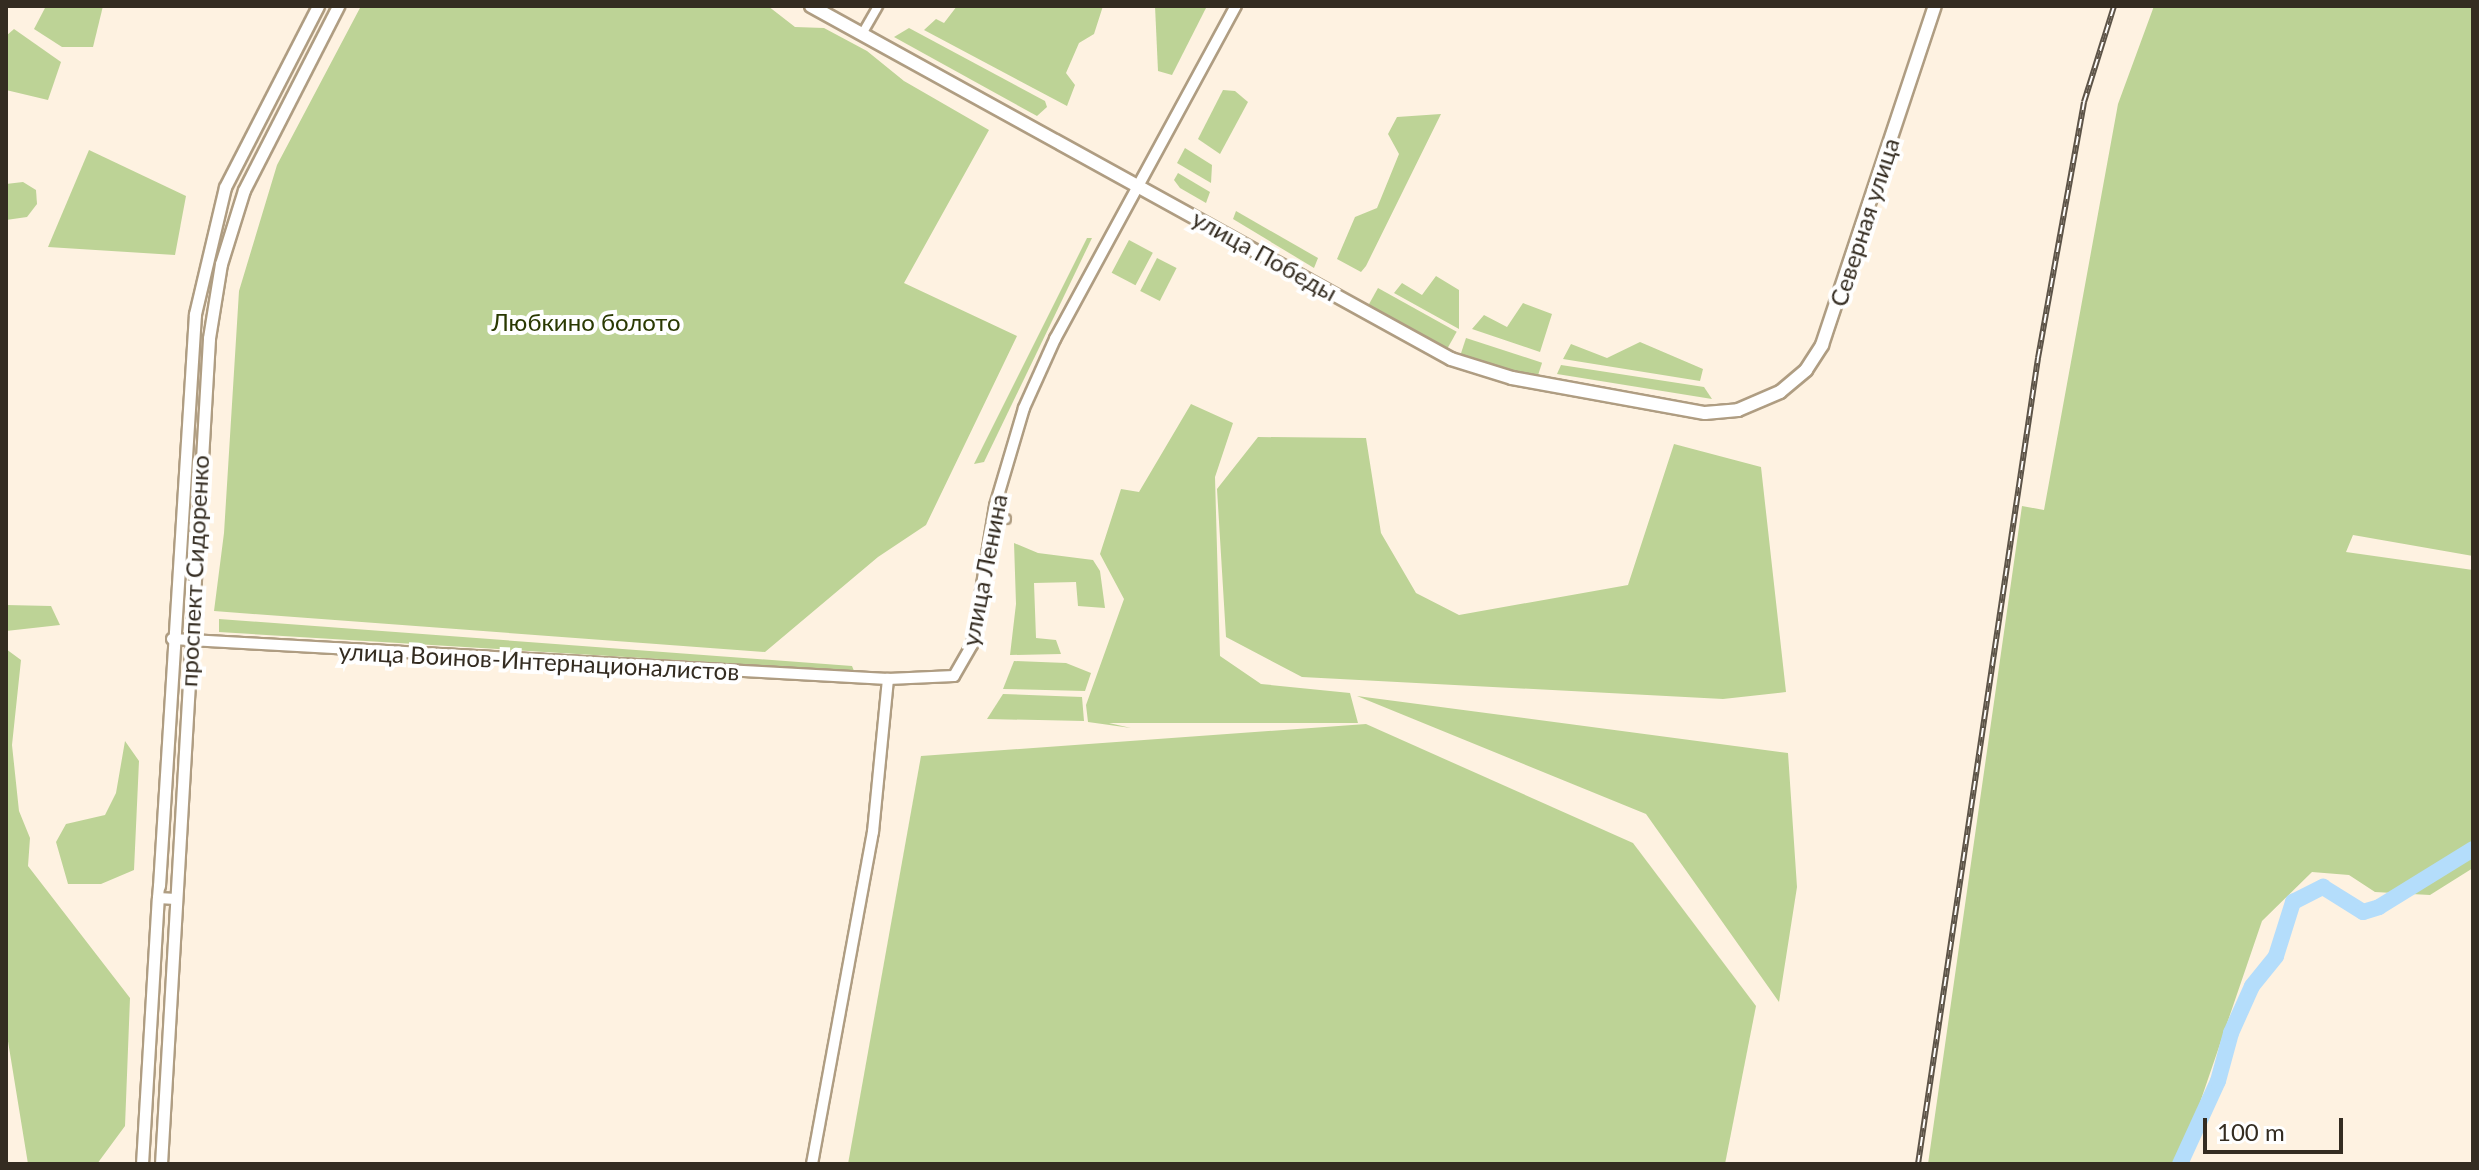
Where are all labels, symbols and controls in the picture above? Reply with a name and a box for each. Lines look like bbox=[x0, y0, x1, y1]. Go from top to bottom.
street label: Северная улица bbox=[1823, 134, 1905, 310]
street label: улица Победы bbox=[1187, 203, 1343, 307]
park label: Любкино болото bbox=[491, 308, 681, 336]
street label: проспект Сидоренко bbox=[174, 454, 214, 688]
street label: улица Ленина bbox=[955, 492, 1013, 648]
street label: улица Воинов-Интернационалистов bbox=[338, 636, 740, 686]
scale bar bbox=[2207, 1102, 2347, 1152]
text: 100 m bbox=[2217, 1117, 2285, 1146]

